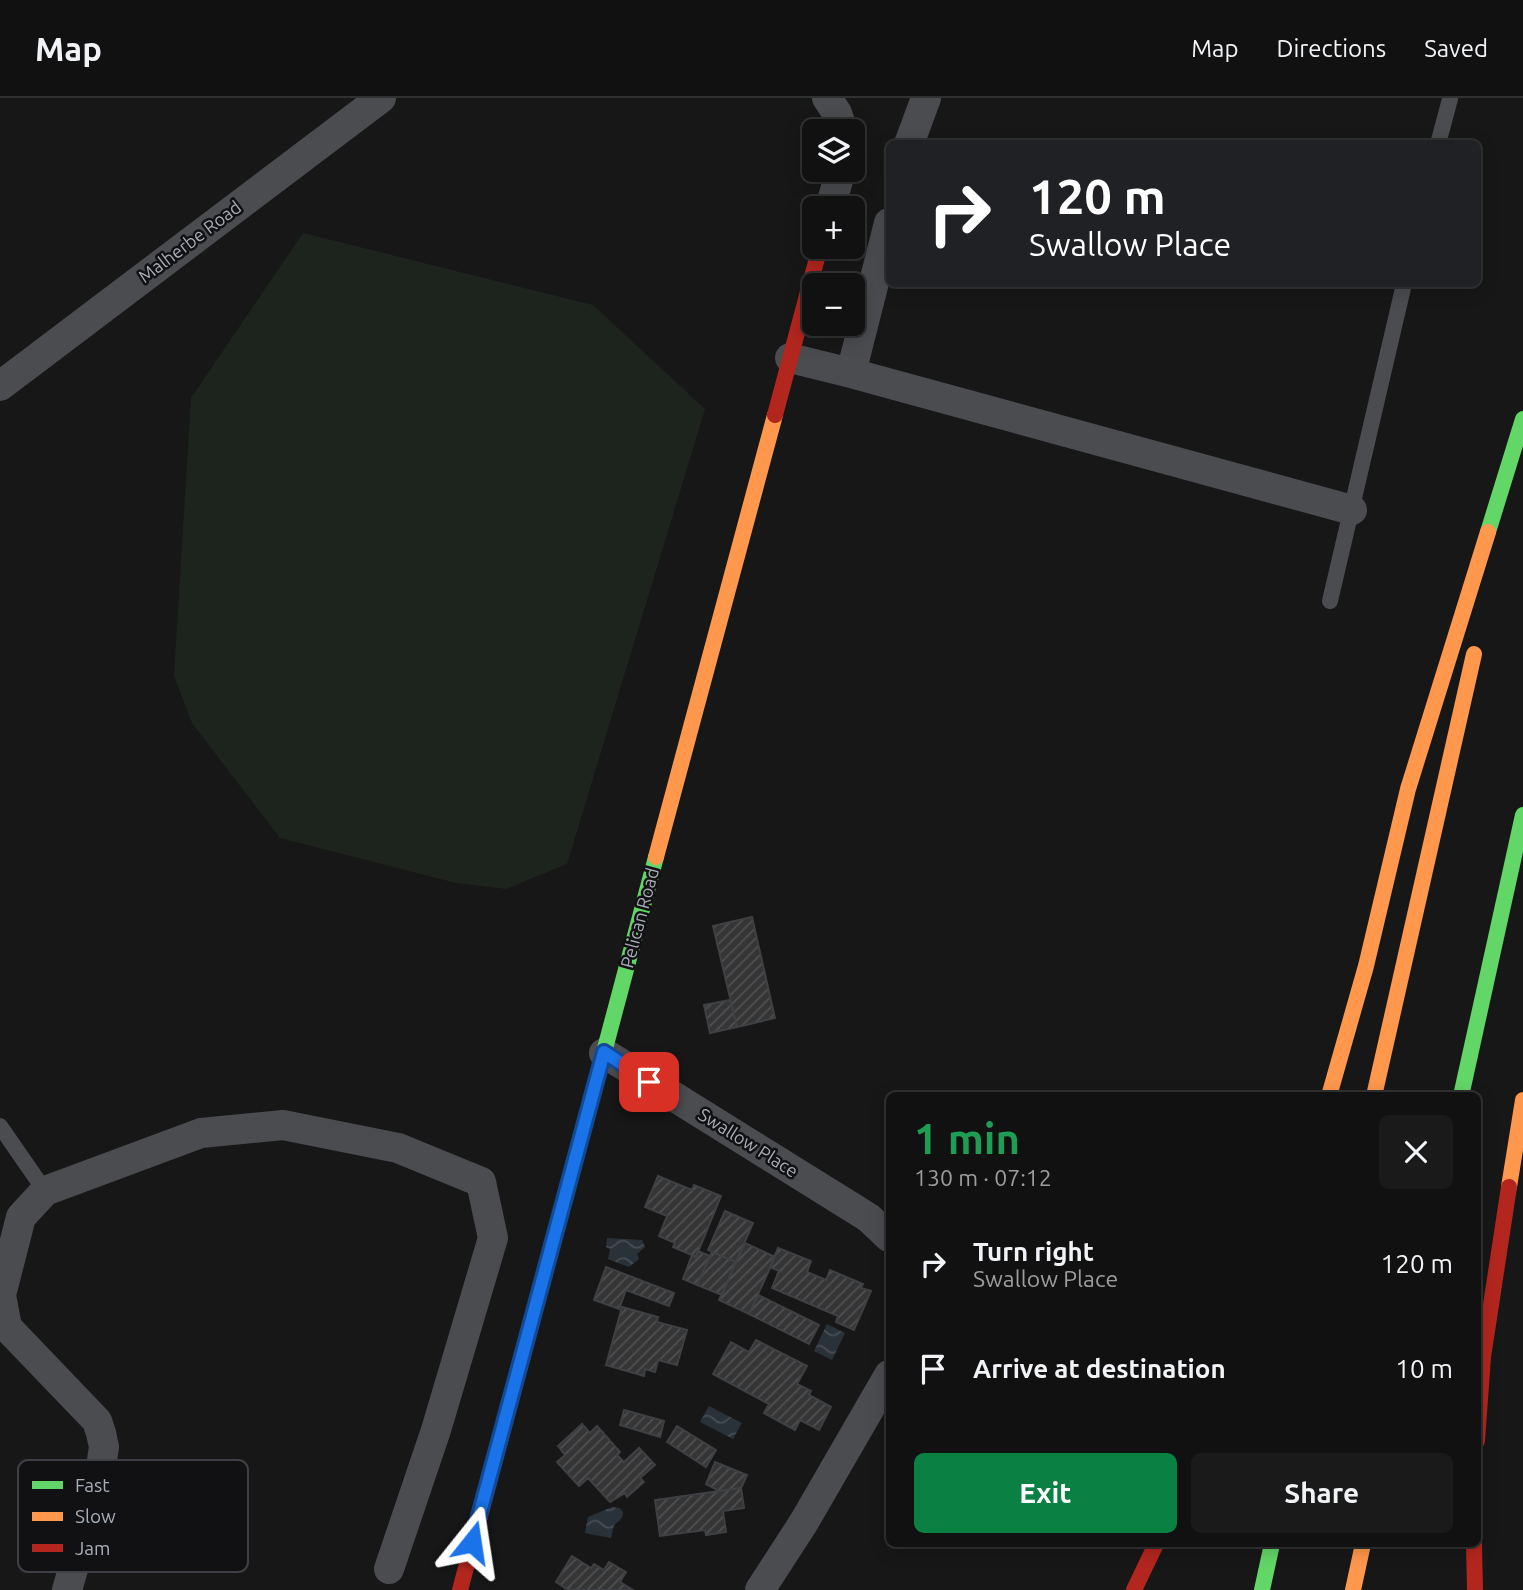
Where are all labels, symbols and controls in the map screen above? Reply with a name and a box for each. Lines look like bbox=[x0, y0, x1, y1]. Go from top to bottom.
text: Map bbox=[35, 30, 102, 67]
text: Map bbox=[1191, 35, 1238, 62]
text: Directions bbox=[1276, 35, 1386, 62]
text: Saved bbox=[1424, 35, 1488, 62]
map controls bbox=[802, 119, 865, 336]
button: layers bbox=[802, 119, 865, 182]
icon: right bbox=[914, 168, 1005, 259]
text: 120 m bbox=[1029, 168, 1166, 223]
street label: Malherbe Road bbox=[134, 196, 244, 286]
button: + bbox=[802, 196, 865, 259]
text: Swallow Place bbox=[1029, 226, 1231, 262]
button: − bbox=[802, 273, 865, 336]
street label: Pelican Road bbox=[616, 865, 662, 970]
pin bbox=[619, 1052, 679, 1112]
icon: arrive bbox=[630, 1063, 668, 1101]
street label: Swallow Place bbox=[695, 1104, 802, 1181]
text: 1 min bbox=[914, 1115, 1020, 1162]
button: close bbox=[1379, 1115, 1453, 1189]
text: 130 m · 07:12 bbox=[914, 1165, 1052, 1190]
text: Turn right bbox=[973, 1237, 1094, 1266]
icon: right bbox=[914, 1245, 952, 1283]
text: 120 m bbox=[1381, 1249, 1453, 1278]
text: Swallow Place bbox=[973, 1266, 1118, 1291]
icon: arrive bbox=[914, 1350, 952, 1388]
text: Arrive at destination bbox=[973, 1354, 1226, 1383]
text: 10 m bbox=[1395, 1354, 1453, 1383]
button: Exit bbox=[914, 1453, 1177, 1533]
button: Share bbox=[1191, 1453, 1453, 1533]
legend bbox=[18, 1460, 248, 1572]
text: Fast bbox=[75, 1474, 110, 1496]
text: Slow bbox=[75, 1505, 116, 1527]
position arrow bbox=[435, 1505, 509, 1579]
text: Jam bbox=[75, 1537, 111, 1559]

